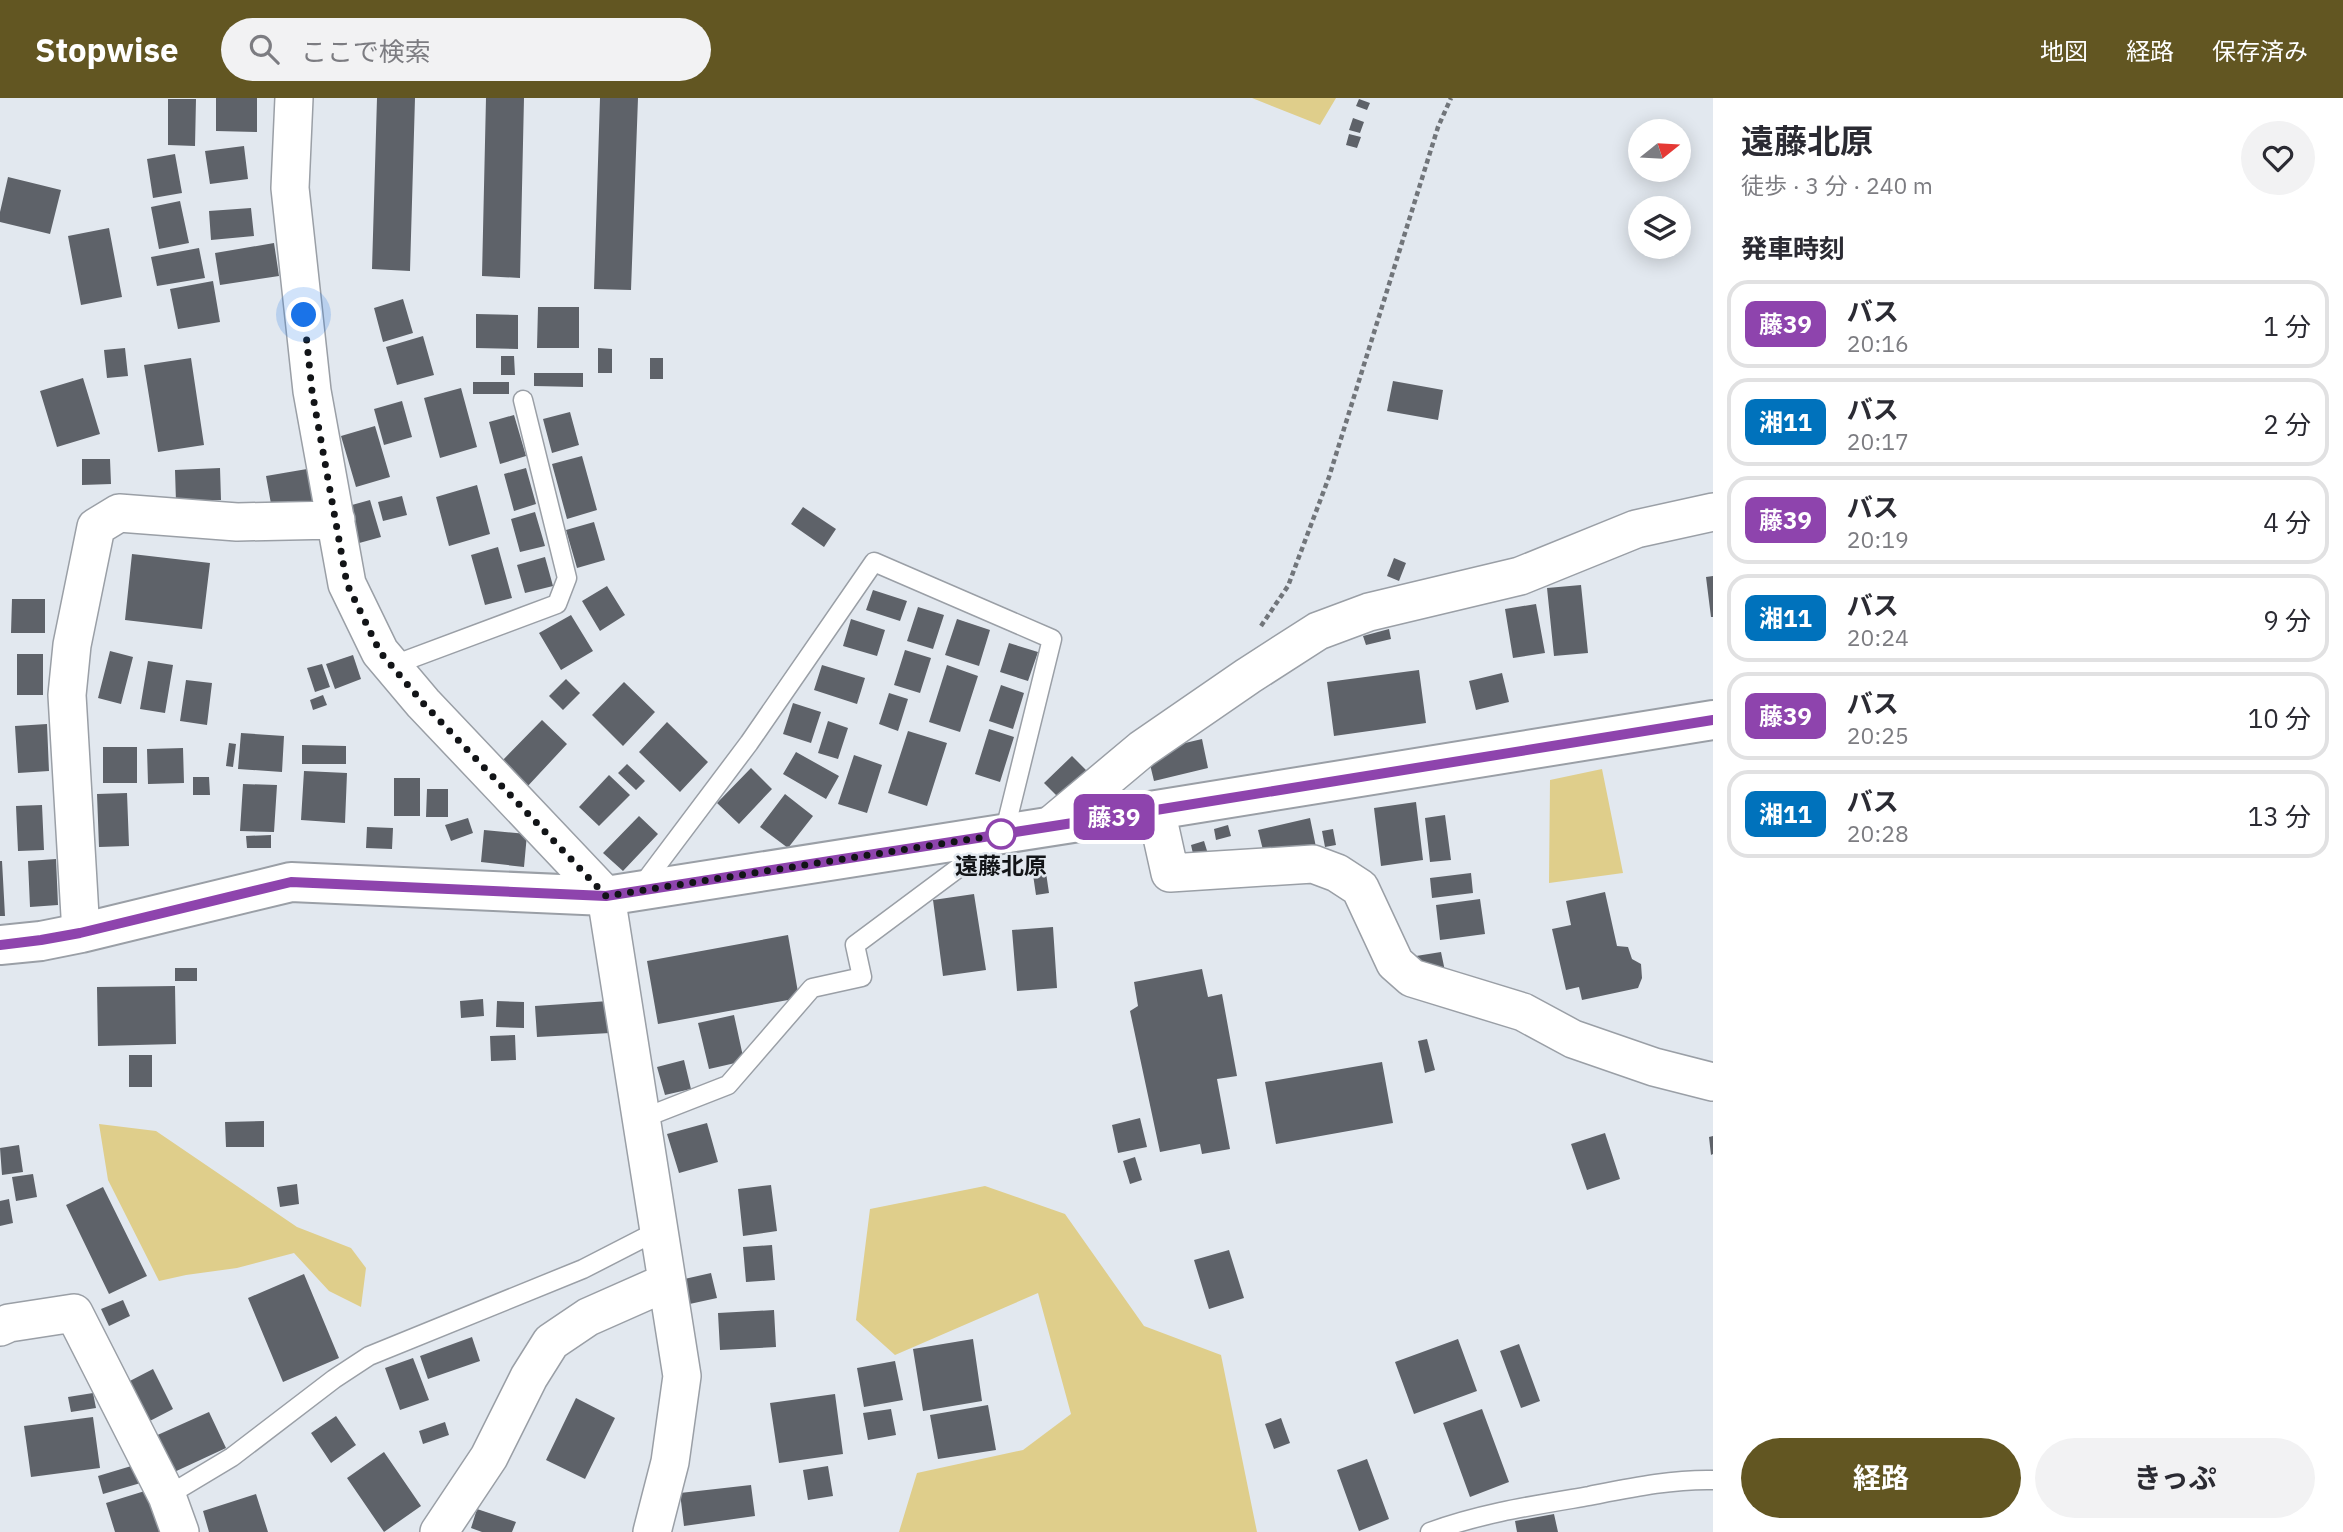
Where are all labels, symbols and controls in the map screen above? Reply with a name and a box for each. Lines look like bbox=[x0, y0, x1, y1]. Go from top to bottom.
search box bbox=[221, 18, 711, 81]
text: Stopwise bbox=[35, 28, 179, 71]
icon: search bbox=[245, 30, 283, 68]
text: ここで検索 bbox=[301, 34, 431, 68]
text: 地図 bbox=[2040, 35, 2088, 67]
text: 経路 bbox=[2126, 35, 2174, 67]
text: 保存済み bbox=[2212, 35, 2308, 67]
north arrow bbox=[1628, 119, 1690, 182]
map controls bbox=[1628, 119, 1691, 259]
text: 遠藤北原 bbox=[1741, 119, 1873, 162]
button: heart bbox=[2241, 121, 2315, 195]
text: 徒歩 · 3 分 · 240 m bbox=[1741, 170, 1933, 200]
button: layers bbox=[1628, 196, 1691, 259]
text: 発車時刻 bbox=[1741, 231, 1845, 265]
text: バス bbox=[1847, 294, 1899, 328]
your location bbox=[286, 297, 321, 332]
text: 藤39 bbox=[1759, 308, 1812, 340]
text: 1 分 bbox=[2263, 309, 2311, 343]
text: 20:16 bbox=[1847, 328, 1909, 358]
text: バス bbox=[1847, 392, 1899, 426]
text: 湘11 bbox=[1759, 406, 1812, 438]
text: 2 分 bbox=[2263, 407, 2311, 441]
text: 20:17 bbox=[1847, 426, 1909, 456]
text: バス bbox=[1847, 490, 1899, 524]
text: 藤39 bbox=[1759, 504, 1812, 536]
text: 4 分 bbox=[2263, 505, 2311, 539]
text: 20:19 bbox=[1847, 524, 1909, 554]
text: バス bbox=[1847, 588, 1899, 622]
text: 湘11 bbox=[1759, 602, 1812, 634]
text: 9 分 bbox=[2263, 603, 2311, 637]
text: 20:24 bbox=[1847, 622, 1909, 652]
text: バス bbox=[1847, 686, 1899, 720]
text: 藤39 bbox=[1759, 700, 1812, 732]
text: 10 分 bbox=[2248, 701, 2311, 735]
text: 20:25 bbox=[1847, 720, 1909, 750]
text: バス bbox=[1847, 784, 1899, 818]
line badge: 藤39 bbox=[1074, 794, 1154, 840]
text: 湘11 bbox=[1759, 798, 1812, 830]
text: 13 分 bbox=[2248, 799, 2311, 833]
text: 藤39 bbox=[1088, 801, 1140, 833]
text: 20:28 bbox=[1847, 818, 1909, 848]
marker: 遠藤北原 bbox=[986, 819, 1016, 849]
place label: 遠藤北原 bbox=[955, 850, 1047, 880]
button: 経路 bbox=[1741, 1438, 2021, 1518]
button: きっぷ bbox=[2035, 1438, 2315, 1518]

